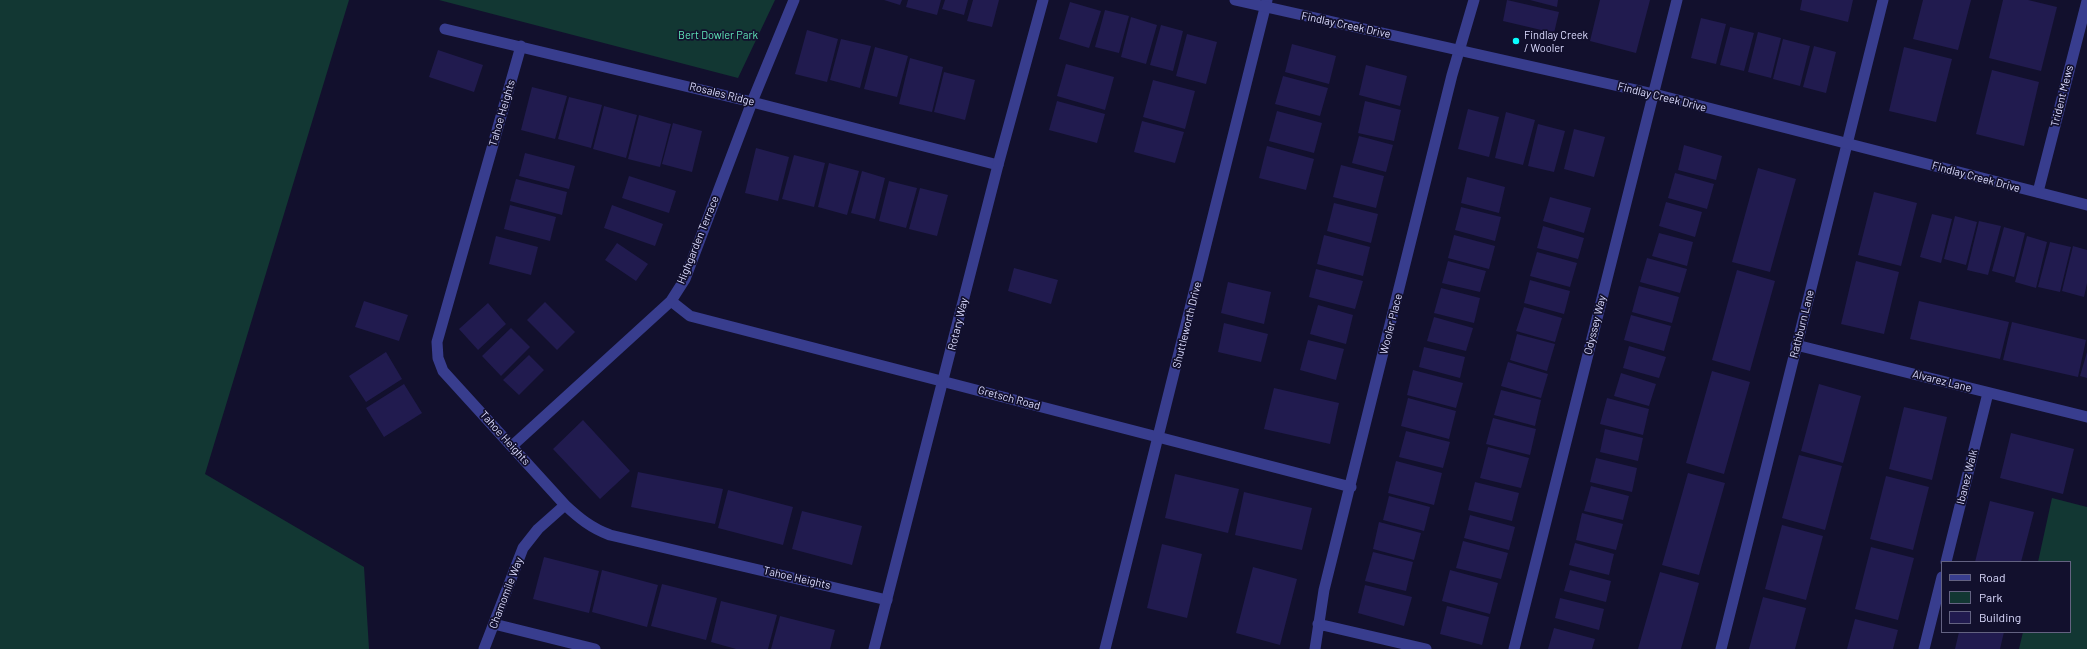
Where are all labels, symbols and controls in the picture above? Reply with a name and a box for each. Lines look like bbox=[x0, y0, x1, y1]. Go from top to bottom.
street label: Findlay Creek Drive bbox=[1300, 9, 1392, 41]
park label: Bert Dowler Park bbox=[678, 28, 758, 42]
place label: Findlay Creek / Wooler bbox=[1524, 28, 1588, 54]
marker: Findlay Creek / Wooler bbox=[1511, 36, 1521, 46]
street label: Trident Mews bbox=[2048, 64, 2076, 128]
street label: Tahoe Heights bbox=[486, 78, 518, 148]
street label: Rosales Ridge bbox=[688, 80, 756, 108]
street label: Findlay Creek Drive bbox=[1616, 80, 1708, 114]
street label: Findlay Creek Drive bbox=[1930, 159, 2022, 195]
street label: Highgarden Terrace bbox=[674, 194, 722, 286]
street label: Shuttleworth Drive bbox=[1170, 280, 1204, 370]
street label: Rathburn Lane bbox=[1787, 289, 1817, 359]
street label: Wooler Place bbox=[1377, 292, 1405, 356]
street label: Odyssey Way bbox=[1581, 294, 1609, 356]
street label: Rotary Way bbox=[945, 296, 971, 352]
street label: Alvarez Lane bbox=[1911, 367, 1973, 395]
street label: Gretsch Road bbox=[976, 383, 1042, 413]
street label: Tahoe Heights bbox=[477, 408, 533, 468]
street label: Ibanez Walk bbox=[1954, 448, 1980, 506]
street label: Chamomile Way bbox=[486, 555, 526, 631]
legend bbox=[1941, 561, 2071, 633]
street label: Tahoe Heights bbox=[762, 564, 832, 592]
text: Road bbox=[1979, 570, 2006, 584]
text: Park bbox=[1979, 590, 2003, 604]
text: Building bbox=[1979, 610, 2021, 624]

